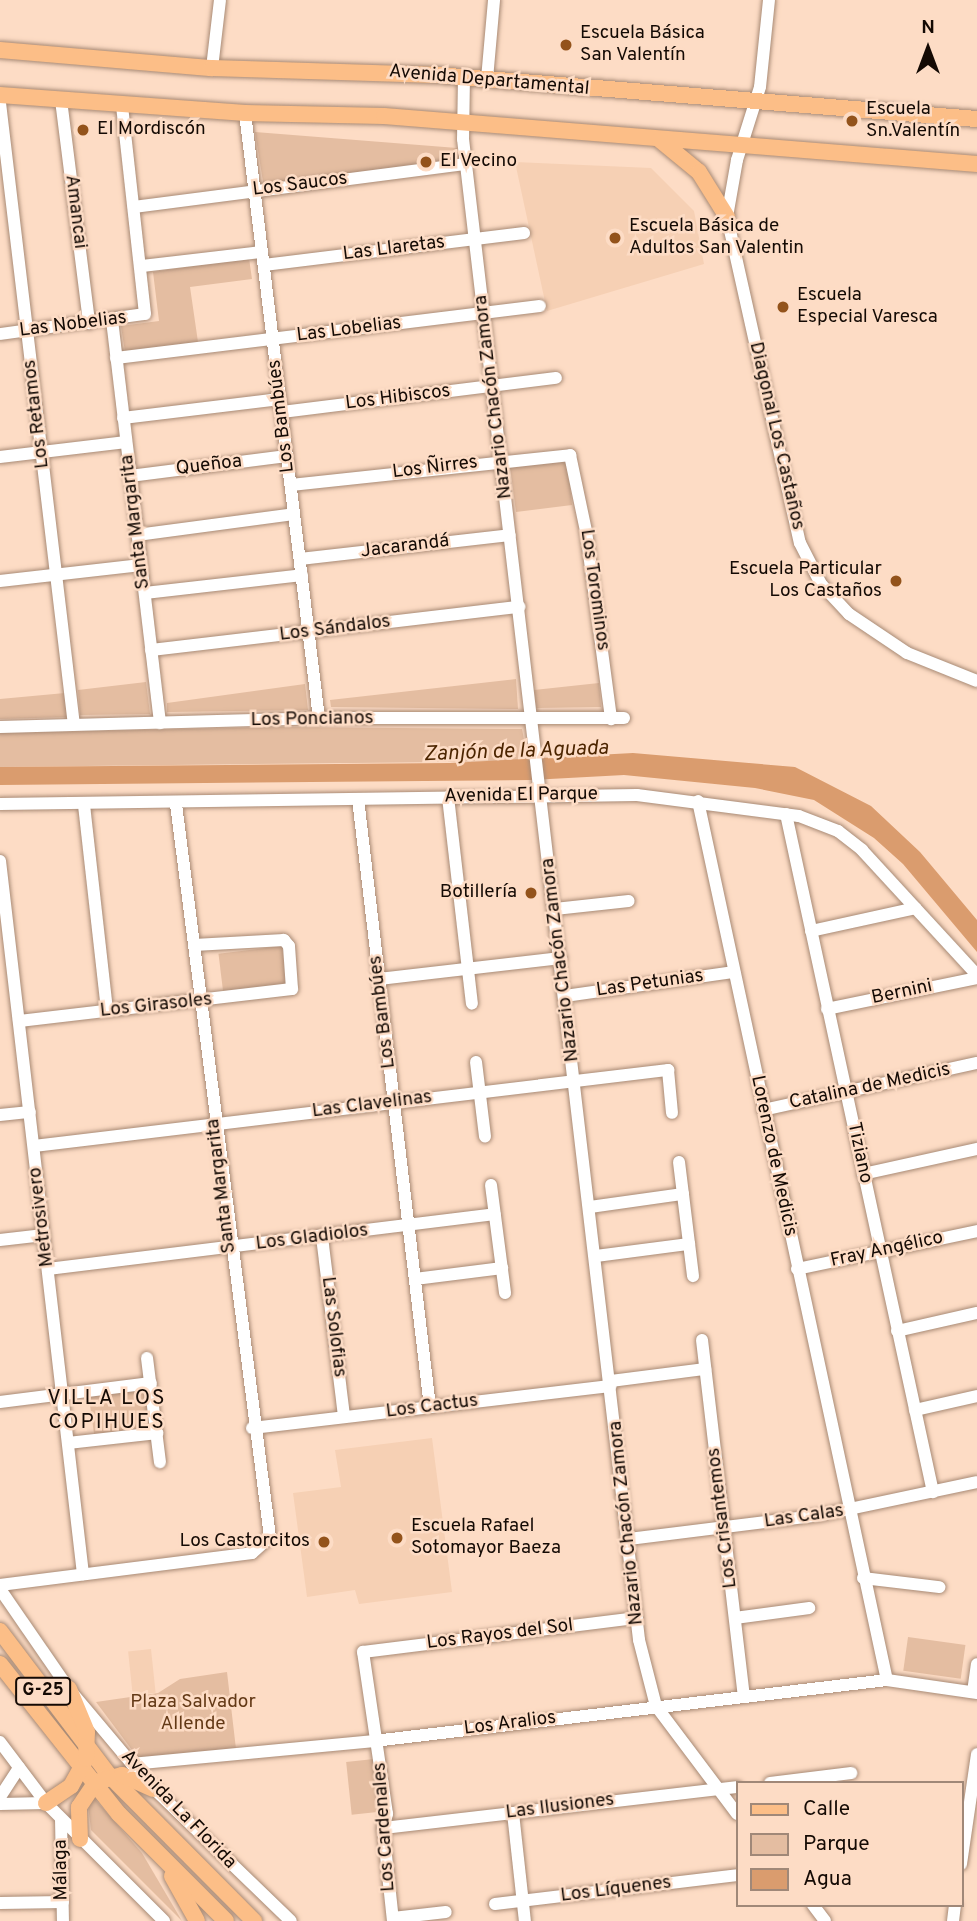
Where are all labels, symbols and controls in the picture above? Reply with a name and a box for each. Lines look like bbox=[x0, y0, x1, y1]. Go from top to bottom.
north arrow bbox=[893, 14, 963, 84]
text: N bbox=[921, 16, 935, 40]
place label: Escuela Básica San Valentín bbox=[580, 23, 705, 67]
marker: Escuela Básica San Valentín bbox=[558, 37, 574, 53]
street label: Avenida Departamental bbox=[388, 61, 590, 101]
place label: Escuela Sn.Valentín bbox=[866, 99, 960, 143]
marker: Escuela Sn.Valentín bbox=[844, 113, 860, 129]
place label: El Mordiscón bbox=[97, 119, 206, 141]
marker: El Mordiscón bbox=[75, 122, 91, 138]
place label: El Vecino bbox=[440, 151, 518, 173]
marker: El Vecino bbox=[418, 154, 434, 170]
street label: Los Saucos bbox=[251, 168, 349, 202]
street label: Amancai bbox=[59, 174, 91, 250]
place label: Escuela Básica de Adultos San Valentin bbox=[629, 216, 805, 260]
marker: Escuela Básica de Adultos San Valentin bbox=[607, 230, 623, 246]
street label: Las Llaretas bbox=[342, 231, 446, 267]
place label: Escuela Especial Varesca bbox=[797, 285, 939, 329]
street label: Nazario Chacón Zamora bbox=[470, 294, 518, 500]
marker: Escuela Especial Varesca bbox=[775, 299, 791, 315]
street label: Las Nobelias bbox=[18, 307, 128, 343]
street label: Las Lobelias bbox=[295, 312, 403, 348]
street label: Diagonal Los Castaños bbox=[743, 340, 809, 532]
street label: Los Retamos bbox=[19, 358, 55, 470]
street label: Los Bambúes bbox=[264, 358, 300, 474]
street label: Los Hibiscos bbox=[344, 380, 452, 416]
street label: Queñoa bbox=[175, 451, 243, 481]
street label: Los Ñirres bbox=[391, 451, 479, 485]
street label: Santa Margarita bbox=[116, 453, 156, 591]
street label: Los Torominos bbox=[574, 528, 614, 652]
street label: Jacarandá bbox=[359, 530, 451, 564]
place label: Escuela Particular Los Castaños bbox=[729, 559, 882, 603]
marker: Escuela Particular Los Castaños bbox=[888, 573, 904, 589]
street label: Los Sándalos bbox=[278, 611, 392, 647]
street label: Los Poncianos bbox=[250, 708, 374, 732]
water label: Zanjón de la Aguada bbox=[423, 736, 609, 768]
street label: Avenida El Parque bbox=[444, 783, 598, 809]
street label: Nazario Chacón Zamora bbox=[537, 857, 585, 1063]
place label: Botillería bbox=[440, 882, 517, 904]
marker: Botillería bbox=[523, 885, 539, 901]
street label: Los Bambúes bbox=[365, 954, 401, 1070]
street label: Las Petunias bbox=[595, 965, 705, 1003]
street label: Bernini bbox=[870, 975, 934, 1011]
street label: Los Girasoles bbox=[99, 989, 213, 1023]
street label: Catalina de Medicis bbox=[787, 1059, 953, 1115]
street label: Lorenzo de Medicis bbox=[745, 1074, 801, 1238]
street label: Las Clavelinas bbox=[311, 1086, 433, 1124]
street label: Santa Margarita bbox=[202, 1117, 242, 1255]
street label: Tiziano bbox=[841, 1120, 877, 1186]
street label: Metrosivero bbox=[25, 1166, 59, 1268]
street label: Los Gladiolos bbox=[254, 1220, 370, 1256]
street label: Fray Angélico bbox=[828, 1227, 946, 1273]
street label: Las Solofias bbox=[316, 1275, 350, 1379]
district label: VILLA LOS COPIHUES bbox=[48, 1386, 166, 1436]
street label: Los Cactus bbox=[385, 1390, 479, 1424]
street label: Nazario Chacón Zamora bbox=[605, 1420, 649, 1626]
street label: Los Crisantemos bbox=[703, 1446, 743, 1590]
street label: Las Calas bbox=[763, 1500, 845, 1534]
place label: Escuela Rafael Sotomayor Baeza bbox=[411, 1516, 561, 1560]
marker: Escuela Rafael Sotomayor Baeza bbox=[389, 1530, 405, 1546]
place label: Los Castorcitos bbox=[180, 1531, 310, 1553]
marker: Los Castorcitos bbox=[316, 1534, 332, 1550]
street label: Los Rayos del Sol bbox=[425, 1615, 575, 1655]
road number: G-25 bbox=[15, 1676, 71, 1706]
park label: Plaza Salvador Allende bbox=[130, 1692, 256, 1736]
street label: Los Aralios bbox=[462, 1707, 558, 1741]
street label: Avenida La Florida bbox=[115, 1746, 241, 1874]
street label: Los Cardenales bbox=[369, 1762, 401, 1892]
legend bbox=[736, 1781, 963, 1907]
street label: Las Ilusiones bbox=[504, 1789, 616, 1825]
text: Calle bbox=[803, 1796, 850, 1823]
text: Parque bbox=[803, 1831, 870, 1858]
street label: Málaga bbox=[50, 1839, 74, 1901]
text: Agua bbox=[803, 1866, 852, 1893]
street label: Los Líquenes bbox=[559, 1872, 673, 1908]

